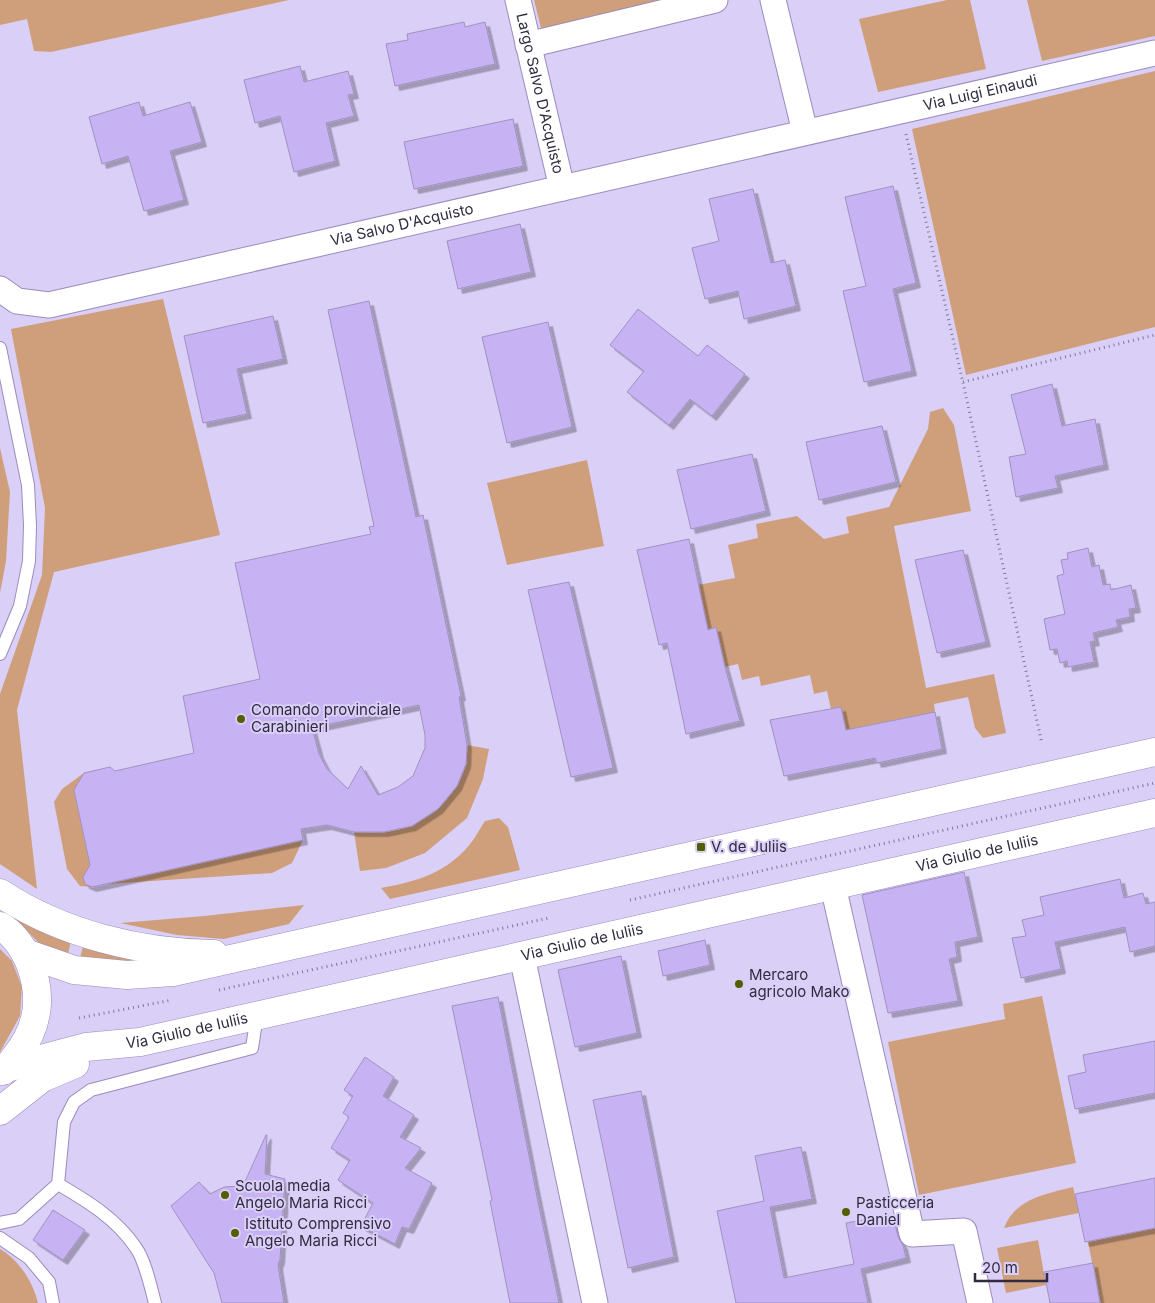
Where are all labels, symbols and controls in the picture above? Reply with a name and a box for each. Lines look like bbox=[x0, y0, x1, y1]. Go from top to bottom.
street label: Largo Salvo D'Acquisto bbox=[512, 11, 568, 176]
street label: Via Luigi Einaudi bbox=[921, 70, 1039, 115]
street label: Via Salvo D'Acquisto bbox=[328, 199, 475, 250]
place label: Comando provinciale Carabinieri bbox=[251, 700, 401, 736]
marker: Comando provinciale Carabinieri bbox=[235, 713, 247, 725]
street label: Via Giulio de Iuliis bbox=[914, 830, 1040, 876]
place label: V. de Juliis bbox=[711, 837, 787, 856]
marker: V. de Juliis bbox=[695, 841, 707, 853]
street label: Via Giulio de Iuliis bbox=[519, 919, 645, 965]
place label: Mercaro agricolo Mako bbox=[749, 965, 849, 1001]
marker: Mercaro agricolo Mako bbox=[733, 978, 745, 990]
street label: Via Giulio de Iuliis bbox=[125, 1008, 250, 1052]
place label: Scuola media Angelo Maria Ricci bbox=[235, 1176, 367, 1212]
marker: Scuola media Angelo Maria Ricci bbox=[219, 1189, 231, 1201]
place label: Pasticceria Daniel bbox=[856, 1193, 934, 1229]
marker: Pasticceria Daniel bbox=[840, 1206, 852, 1218]
place label: Istituto Comprensivo Angelo Maria Ricci bbox=[245, 1214, 391, 1250]
marker: Istituto Comprensivo Angelo Maria Ricci bbox=[229, 1227, 241, 1239]
scale bar bbox=[975, 1250, 1048, 1282]
text: 20 m bbox=[982, 1258, 1018, 1277]

